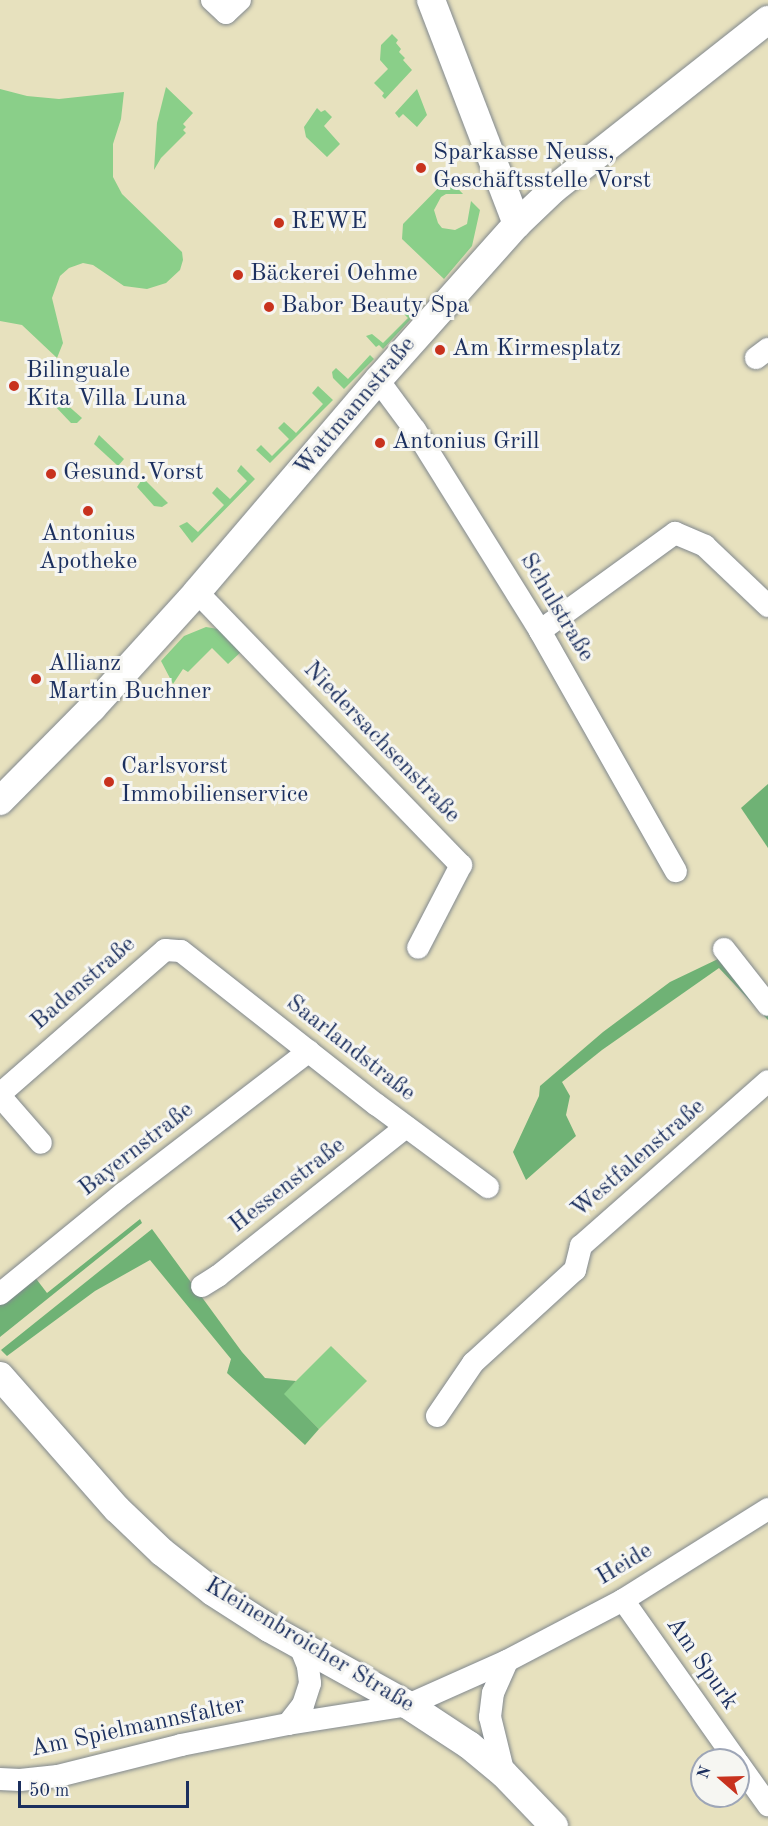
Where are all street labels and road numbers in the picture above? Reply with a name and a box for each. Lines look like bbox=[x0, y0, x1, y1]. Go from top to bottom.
street label: Wattmannstraße bbox=[289, 331, 423, 483]
street label: Schulstraße bbox=[512, 548, 600, 668]
street label: Niedersachsenstraße bbox=[296, 656, 466, 830]
street label: Badenstraße bbox=[26, 931, 142, 1037]
street label: Saarlandstraße bbox=[279, 989, 421, 1109]
street label: Westfalenstraße bbox=[566, 1093, 712, 1225]
street label: Bayernstraße bbox=[74, 1096, 200, 1204]
street label: Hessenstraße bbox=[224, 1132, 352, 1240]
street label: Heide bbox=[592, 1537, 658, 1593]
street label: Kleinenbroicher Straße bbox=[199, 1572, 419, 1720]
street label: Am Spurk bbox=[659, 1612, 743, 1716]
street label: Am Spielmannsfalter bbox=[28, 1691, 248, 1765]

